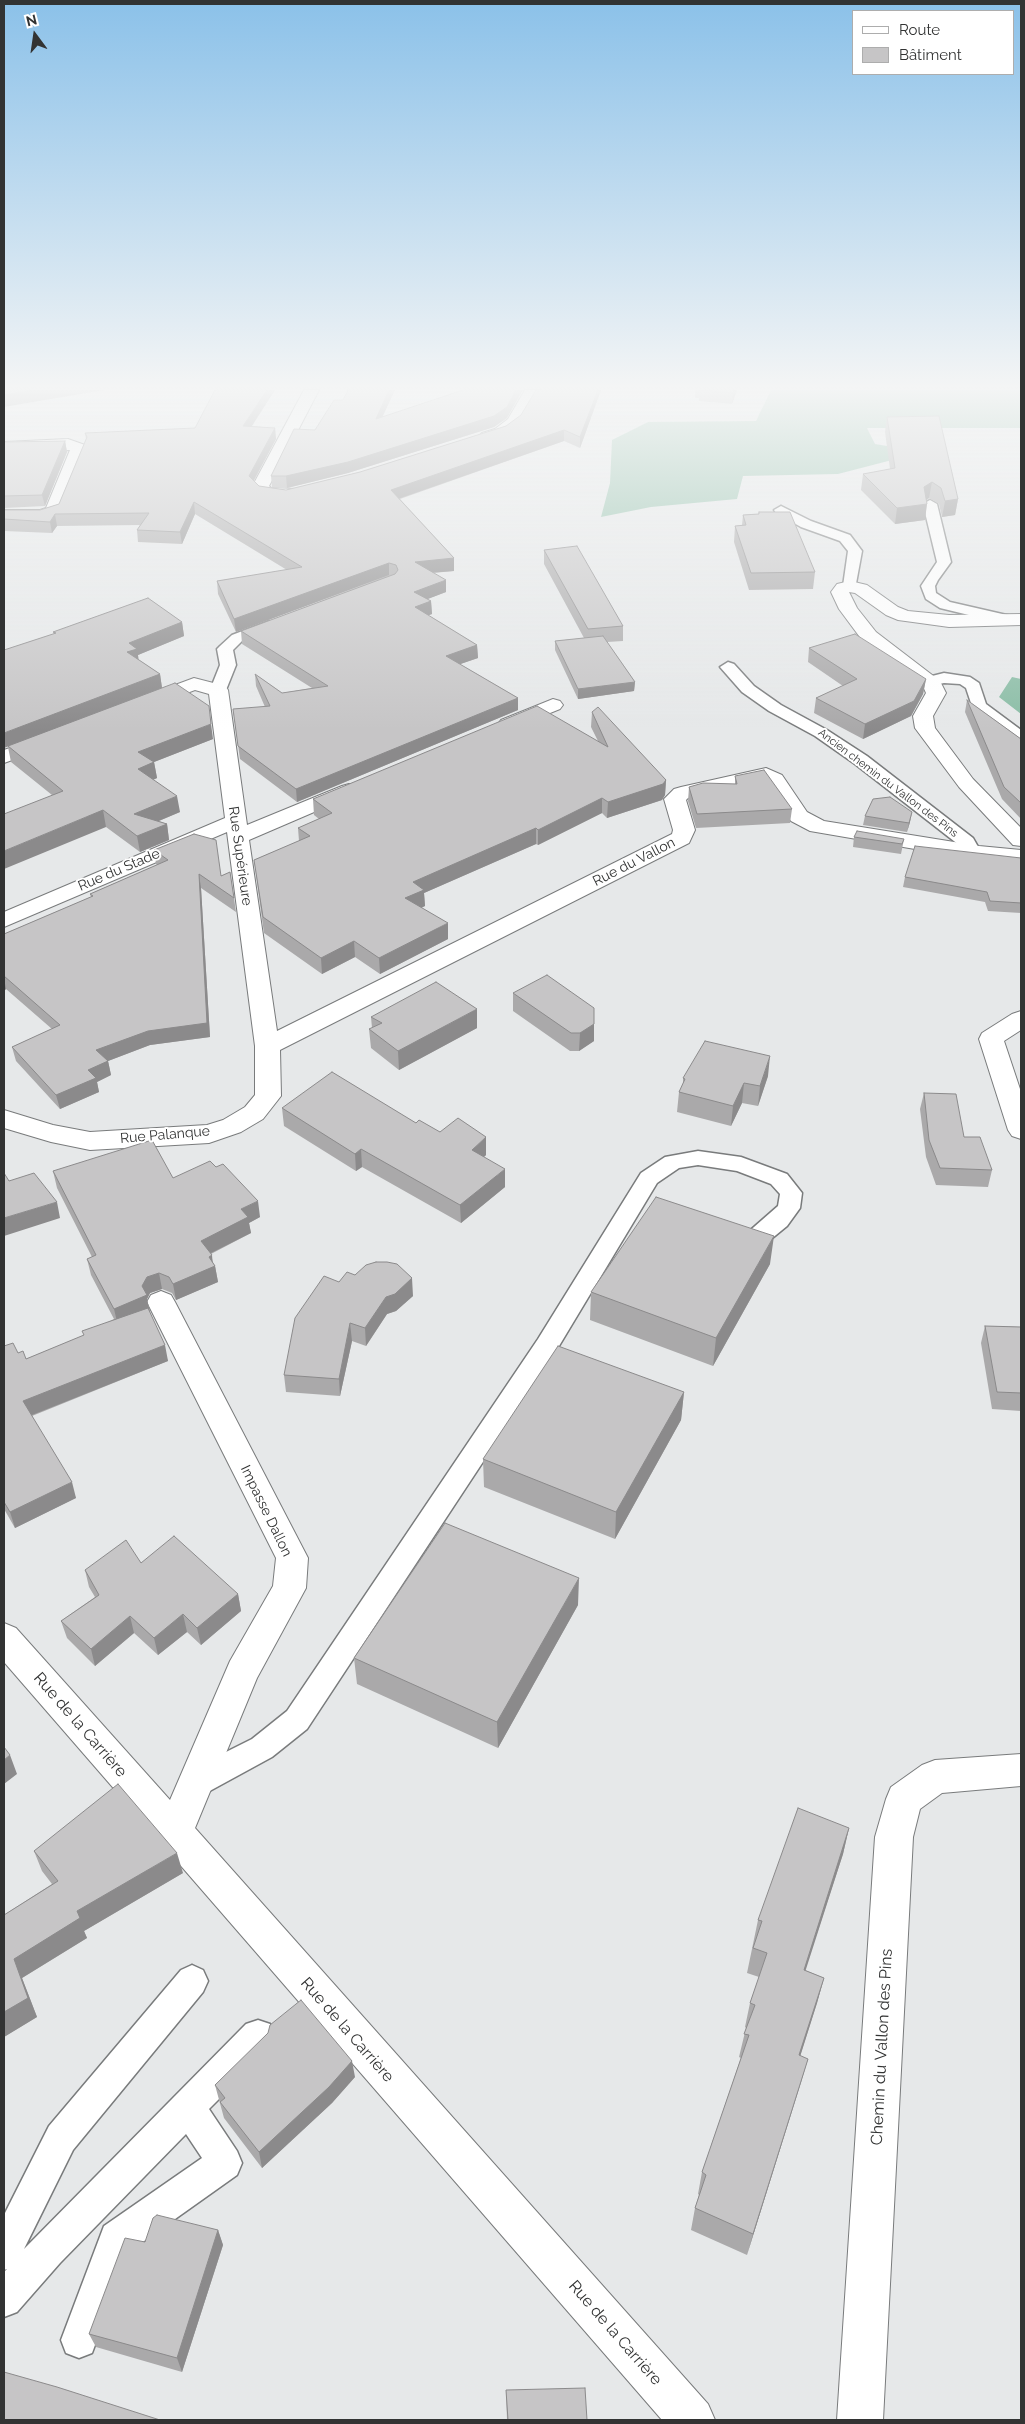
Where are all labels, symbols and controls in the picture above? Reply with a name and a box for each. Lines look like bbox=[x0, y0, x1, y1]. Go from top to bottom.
north arrow bbox=[10, 10, 60, 60]
legend bbox=[852, 10, 1015, 75]
text: N bbox=[24, 11, 38, 30]
text: Route bbox=[899, 21, 940, 39]
text: Bâtiment bbox=[899, 46, 962, 64]
street label: Ancien chemin du Vallon des Pins bbox=[815, 726, 961, 840]
street label: Rue Supérieure bbox=[225, 805, 255, 907]
street label: Rue du Vallon bbox=[590, 834, 678, 890]
street label: Rue du Stade bbox=[76, 845, 162, 895]
street label: Rue Palanque bbox=[119, 1123, 211, 1147]
street label: Impasse Dallon bbox=[237, 1463, 295, 1559]
street label: Rue de la Carrière bbox=[29, 1669, 131, 1781]
street label: Chemin du Vallon des Pins bbox=[867, 1948, 897, 2146]
street label: Rue de la Carrière bbox=[296, 1974, 398, 2086]
street label: Rue de la Carrière bbox=[564, 2277, 666, 2389]

